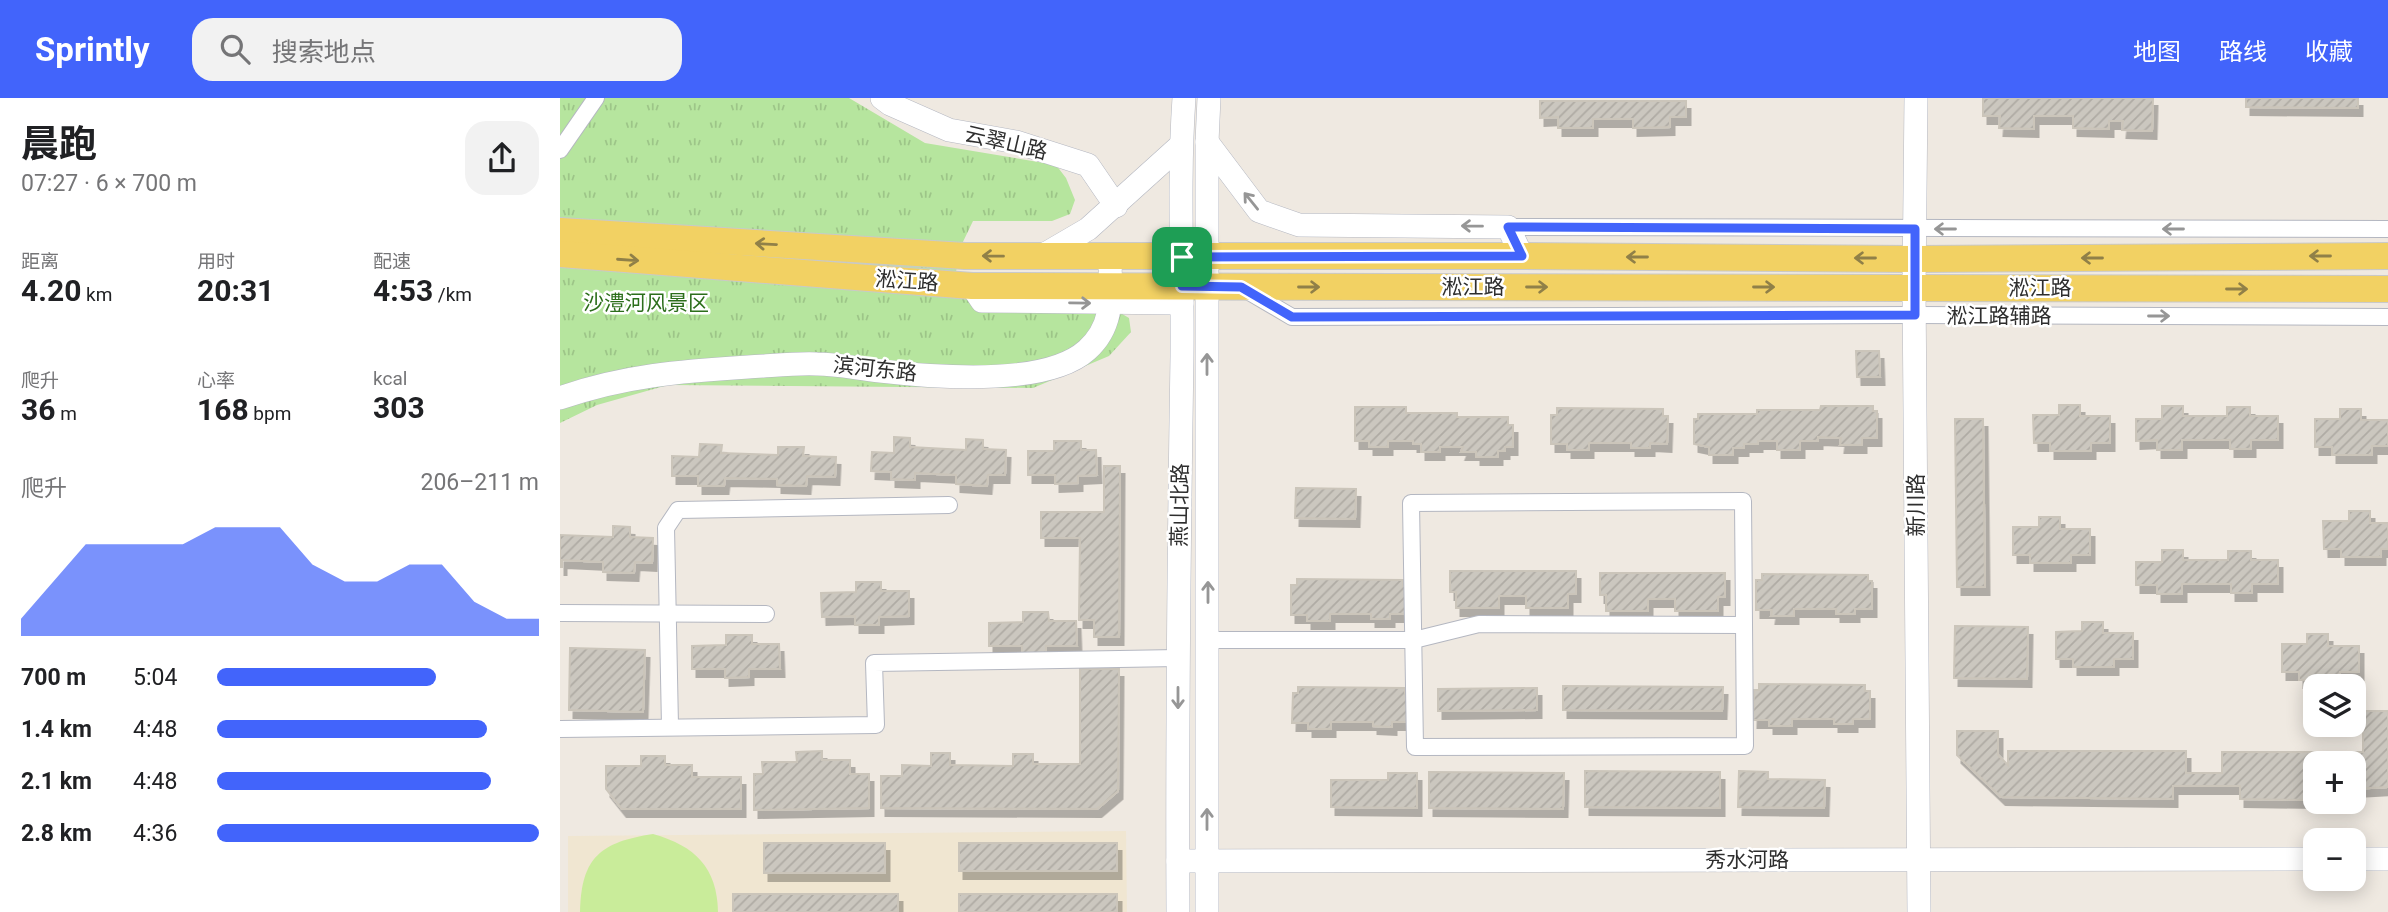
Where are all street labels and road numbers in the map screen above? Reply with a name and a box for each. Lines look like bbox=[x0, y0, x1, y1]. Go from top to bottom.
street label: 云翠山路 bbox=[962, 122, 1050, 164]
street label: 淞江路 bbox=[875, 267, 939, 295]
street label: 淞江路 bbox=[1442, 275, 1505, 299]
street label: 淞江路 bbox=[2009, 276, 2072, 300]
street label: 淞江路辅路 bbox=[1947, 304, 2052, 328]
street label: 滨河东路 bbox=[832, 353, 918, 385]
street label: 燕山北路 bbox=[1167, 463, 1193, 547]
street label: 新川路 bbox=[1904, 474, 1928, 537]
street label: 秀水河路 bbox=[1705, 848, 1789, 872]

